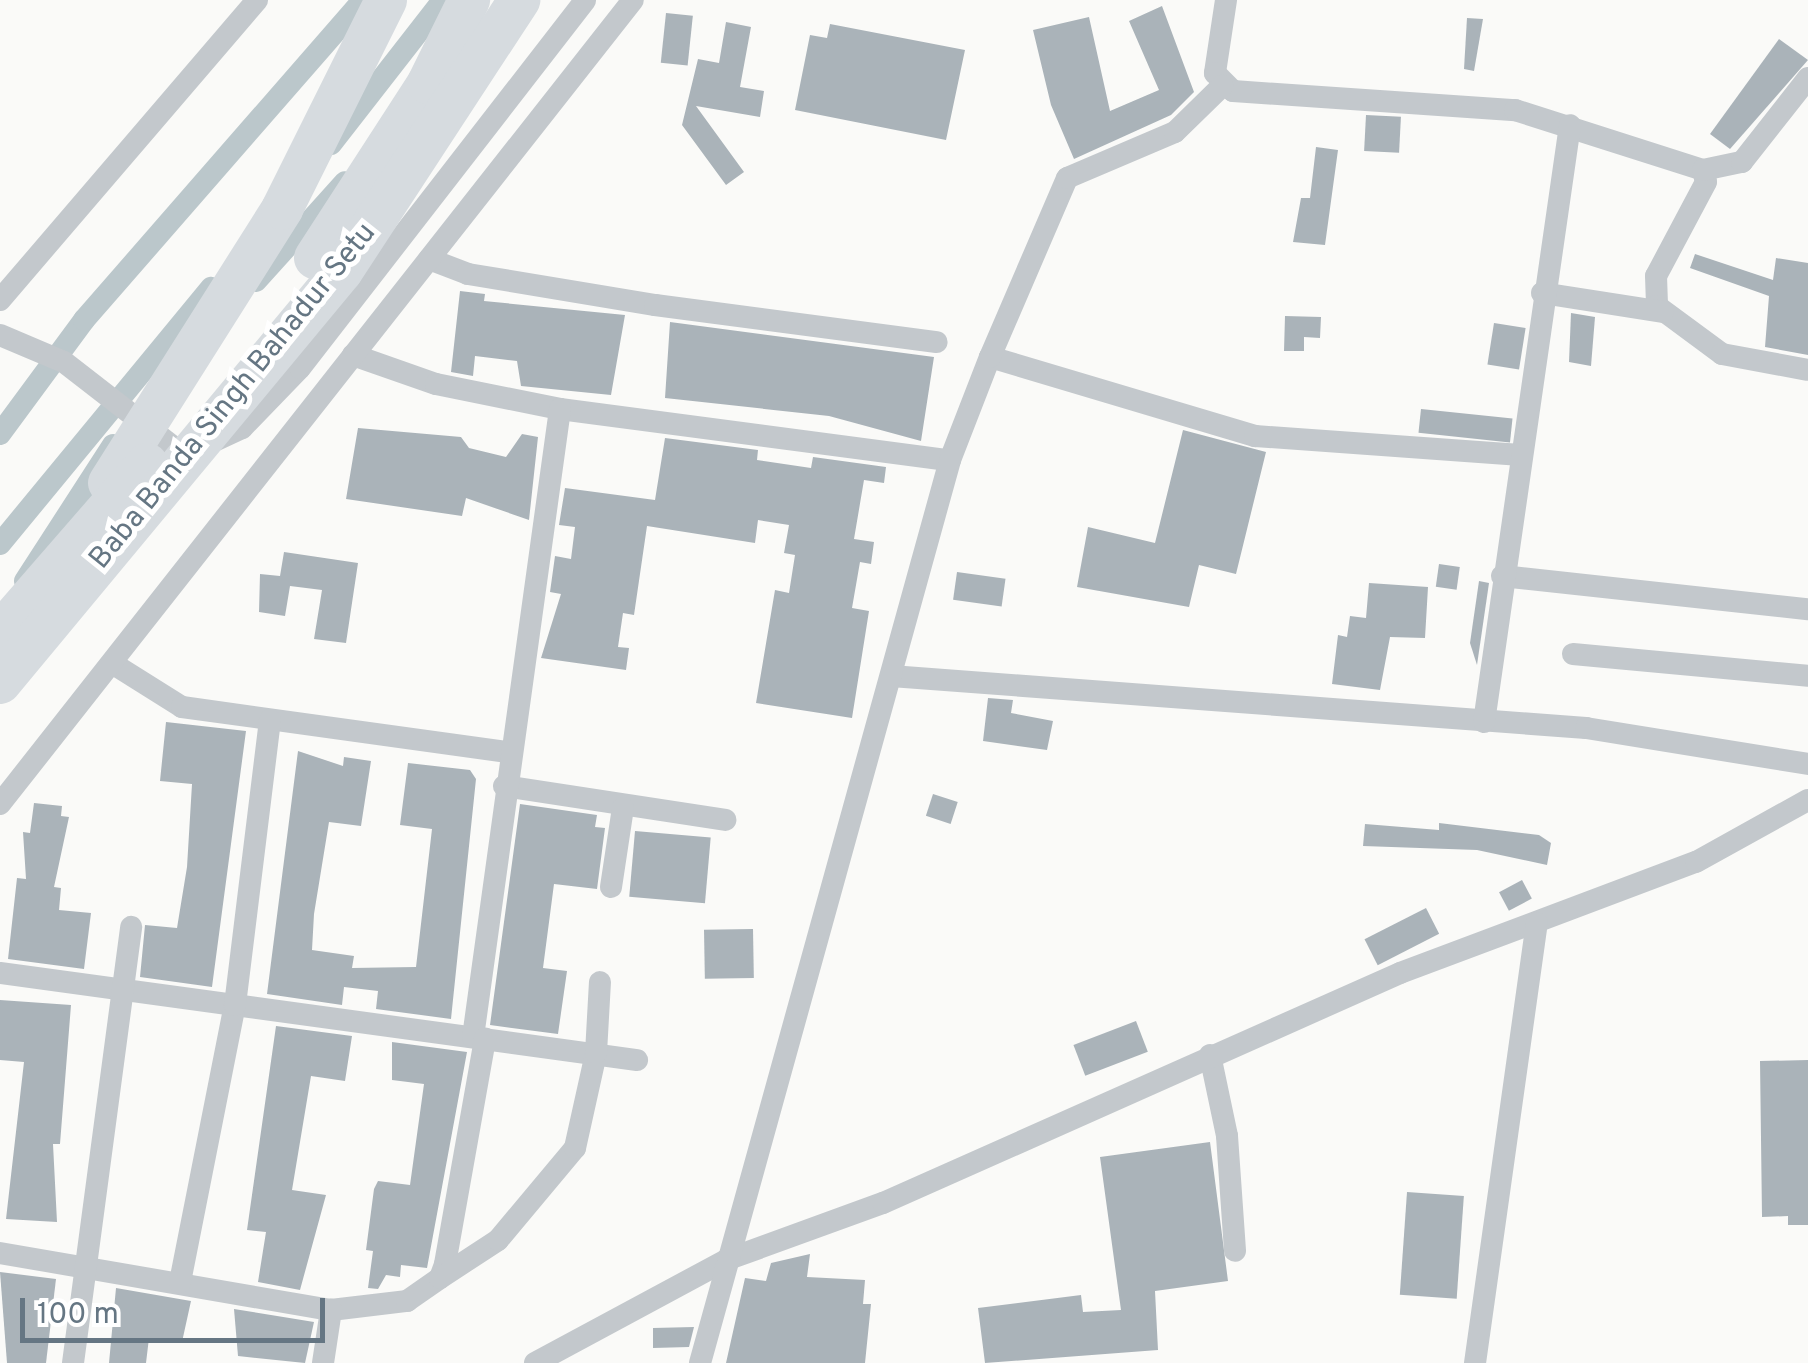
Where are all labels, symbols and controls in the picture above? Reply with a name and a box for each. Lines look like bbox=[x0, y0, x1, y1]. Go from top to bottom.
street label: Baba Banda Singh Bahadur Setu bbox=[83, 217, 385, 577]
scale bar bbox=[25, 1278, 330, 1340]
text: 100 m bbox=[37, 1297, 119, 1334]

